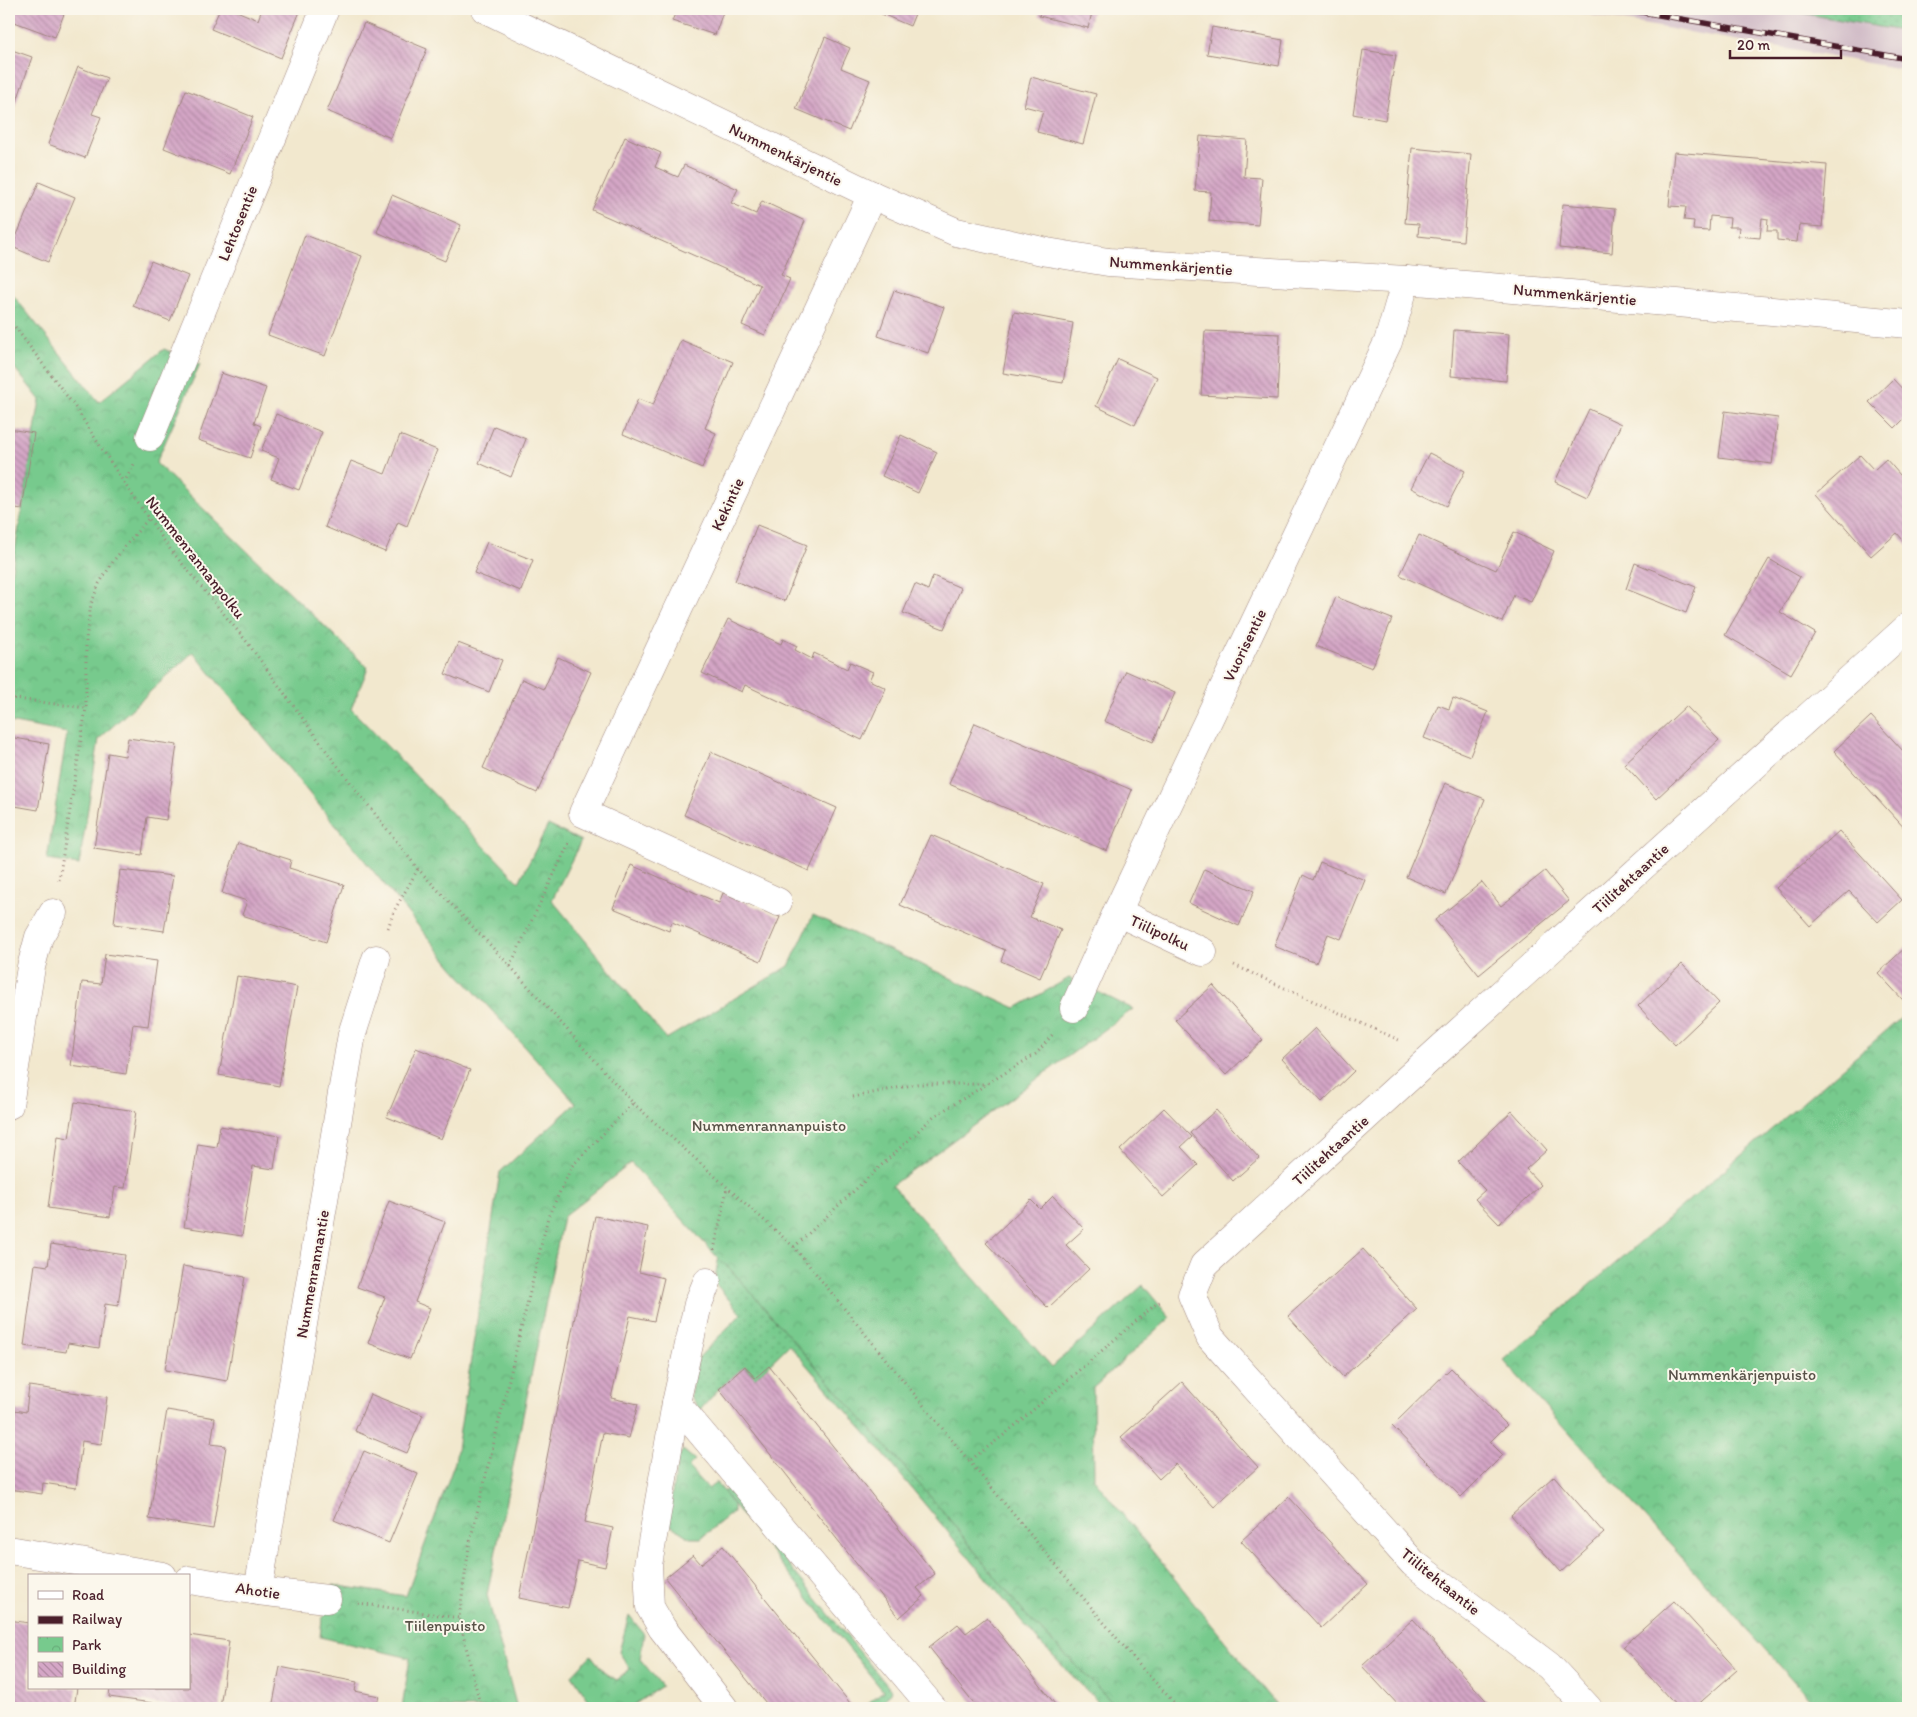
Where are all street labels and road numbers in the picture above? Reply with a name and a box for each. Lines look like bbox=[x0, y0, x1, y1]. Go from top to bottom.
street label: Nummenkärjentie bbox=[726, 119, 846, 190]
street label: Lehtosentie bbox=[214, 183, 261, 264]
street label: Nummenkärjentie bbox=[1109, 252, 1233, 279]
street label: Nummenkärjentie bbox=[1513, 280, 1637, 309]
street label: Kekintie bbox=[707, 475, 748, 534]
street label: Nummenrannanpolku bbox=[142, 492, 249, 622]
street label: Vuorisentie bbox=[1219, 606, 1270, 685]
street label: Tiilitehtaantie bbox=[1588, 839, 1672, 918]
street label: Tiilipolku bbox=[1127, 910, 1193, 955]
street label: Tiilitehtaantie bbox=[1288, 1111, 1372, 1190]
street label: Nummenrannantie bbox=[292, 1208, 333, 1340]
street label: Tiilitehtaantie bbox=[1397, 1544, 1484, 1619]
street label: Ahotie bbox=[234, 1578, 282, 1603]

